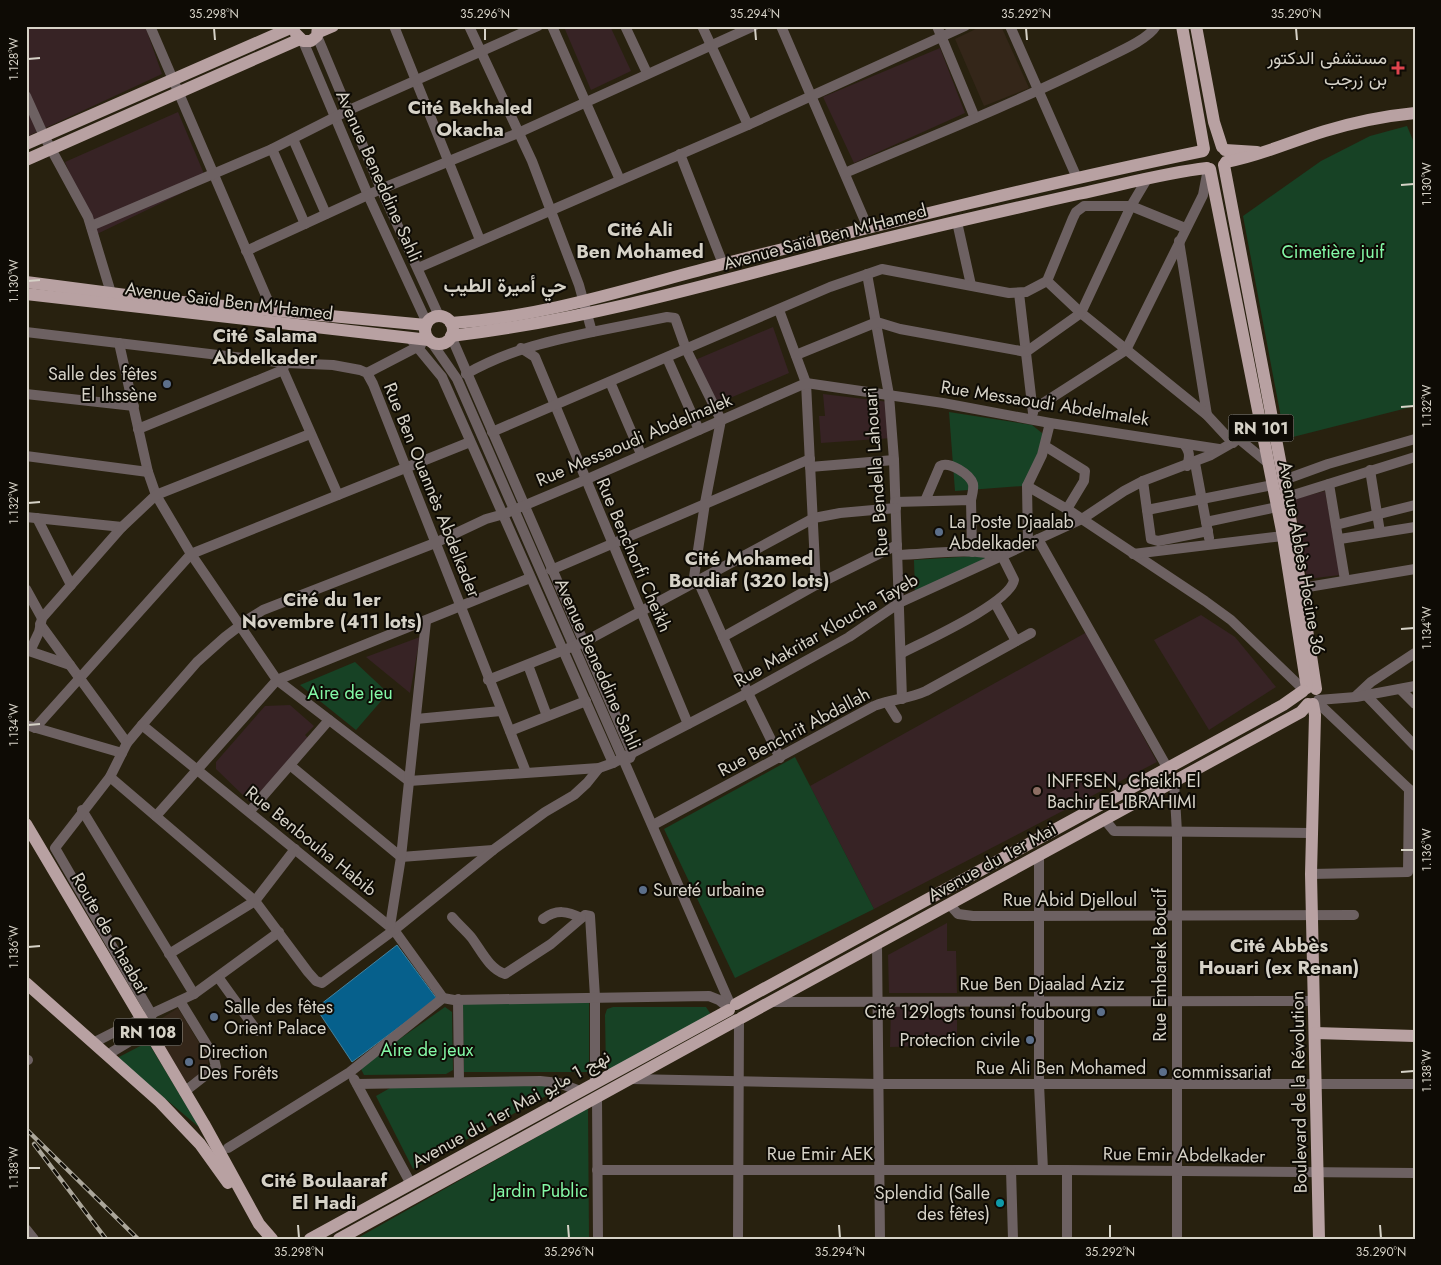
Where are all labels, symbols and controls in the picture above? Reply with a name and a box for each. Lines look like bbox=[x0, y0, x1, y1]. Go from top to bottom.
text: 35.298°N bbox=[189, 5, 239, 23]
text: 35.296°N bbox=[460, 5, 510, 23]
text: 35.294°N bbox=[730, 5, 780, 23]
text: 35.292°N bbox=[1001, 5, 1051, 23]
text: 35.290°N bbox=[1271, 5, 1321, 23]
text: 1.128°W bbox=[5, 37, 23, 81]
place label: مستشفى الدكتور بن زرجب bbox=[1266, 45, 1387, 92]
marker: مستشفى الدكتور بن زرجب bbox=[1391, 61, 1405, 75]
street label: Avenue Beneddine Sahli bbox=[329, 86, 429, 266]
district label: Cité Bekhaled Okacha bbox=[408, 94, 532, 143]
text: 1.130°W bbox=[1418, 162, 1436, 206]
street label: Avenue Saïd Ben M'Hamed bbox=[721, 197, 929, 277]
district label: Cité Ali Ben Mohamed bbox=[576, 216, 704, 265]
park label: Cimetière juif bbox=[1282, 239, 1385, 265]
text: 1.130°W bbox=[5, 259, 23, 303]
district label: حي أميرة الطيب bbox=[443, 272, 567, 302]
street label: Avenue Saïd Ben M'Hamed bbox=[124, 275, 334, 327]
district label: Cité Salama Abdelkader bbox=[211, 322, 318, 371]
place label: Salle des fêtes El Ihssène bbox=[48, 361, 157, 408]
street label: Rue Messaoudi Abdelmalek bbox=[939, 374, 1151, 432]
marker: Salle des fêtes El Ihssène bbox=[161, 378, 173, 390]
street label: Rue Ben Ouannès Abdelkader bbox=[377, 379, 487, 602]
text: 1.132°W bbox=[1418, 384, 1436, 428]
street label: Rue Bendella Lahouari bbox=[857, 386, 895, 558]
street label: Rue Messaoudi Abdelmalek bbox=[532, 387, 736, 493]
road number: RN 101 bbox=[1228, 414, 1294, 442]
street label: Avenue Abbès Hocine 36 bbox=[1272, 459, 1332, 657]
street label: Rue Benchorfi Cheïkh bbox=[590, 474, 678, 636]
text: 1.132°W bbox=[5, 481, 23, 525]
place label: La Poste Djaalab Abdelkader bbox=[949, 509, 1074, 556]
marker: La Poste Djaalab Abdelkader bbox=[933, 526, 945, 538]
district label: Cité Mohamed Boudiaf (320 lots) bbox=[669, 545, 829, 594]
street label: Rue Makritar Kloucha Tayeb bbox=[729, 567, 923, 693]
street label: Avenue Beneddine Sahli bbox=[548, 574, 648, 754]
district label: Cité du 1er Novembre (411 lots) bbox=[242, 586, 422, 635]
text: 1.134°W bbox=[1418, 606, 1436, 650]
park label: Aire de jeu bbox=[307, 680, 393, 706]
street label: Rue Benchrit Abdallah bbox=[713, 681, 875, 783]
text: 1.134°W bbox=[5, 703, 23, 747]
place label: INFFSEN, Cheikh El Bachir EL IBRAHIMI bbox=[1047, 768, 1201, 815]
street label: Rue Benbouha Habib bbox=[240, 780, 382, 902]
marker: INFFSEN, Cheikh El Bachir EL IBRAHIMI bbox=[1031, 785, 1043, 797]
street label: Avenue du 1er Mai bbox=[923, 816, 1061, 908]
text: 1.136°W bbox=[1418, 828, 1436, 872]
street label: Route de Chaabat bbox=[65, 868, 155, 999]
place label: Sureté urbaine bbox=[653, 877, 764, 903]
marker: Sureté urbaine bbox=[637, 884, 649, 896]
street label: Rue Abid Djelloul bbox=[1003, 887, 1137, 913]
street label: Rue Embarek Boucif bbox=[1147, 887, 1173, 1042]
text: 1.136°W bbox=[5, 925, 23, 969]
district label: Cité Abbès Houari (ex Renan) bbox=[1199, 932, 1359, 981]
street label: Rue Ben Djaalad Aziz bbox=[960, 971, 1125, 997]
street label: Boulevard de la Révolution bbox=[1284, 990, 1314, 1194]
place label: Salle des fêtes Orient Palace bbox=[224, 994, 333, 1041]
place label: Cité 129logts tounsi foubourg bbox=[865, 999, 1091, 1025]
marker: Cité 129logts tounsi foubourg bbox=[1095, 1006, 1107, 1018]
marker: Salle des fêtes Orient Palace bbox=[208, 1011, 220, 1023]
road number: RN 108 bbox=[114, 1019, 182, 1046]
place label: Protection civile bbox=[900, 1027, 1020, 1053]
marker: Protection civile bbox=[1024, 1034, 1036, 1046]
park label: Aire de jeux bbox=[381, 1037, 474, 1063]
place label: Direction Des Forêts bbox=[199, 1039, 278, 1086]
street label: Avenue du 1er Mai نهج 1 مايو bbox=[407, 1044, 615, 1174]
text: 1.138°W bbox=[1418, 1050, 1436, 1092]
street label: Rue Ali Ben Mohamed bbox=[976, 1055, 1146, 1081]
marker: Direction Des Forêts bbox=[183, 1056, 195, 1068]
place label: commissariat bbox=[1173, 1059, 1272, 1085]
marker: commissariat bbox=[1157, 1066, 1169, 1078]
street label: Rue Emir AEK bbox=[767, 1141, 874, 1167]
street label: Rue Emir Abdelkader bbox=[1103, 1141, 1266, 1169]
text: 1.138°W bbox=[5, 1147, 23, 1189]
district label: Cité Boulaaraf El Hadi bbox=[261, 1167, 389, 1216]
park label: Jardin Public bbox=[490, 1178, 588, 1204]
place label: Splendid (Salle des fêtes) bbox=[875, 1180, 990, 1227]
marker: Splendid (Salle des fêtes) bbox=[994, 1197, 1006, 1209]
text: 35.298°N bbox=[274, 1243, 324, 1261]
text: 35.296°N bbox=[544, 1243, 594, 1261]
text: 35.294°N bbox=[815, 1243, 865, 1261]
text: 35.292°N bbox=[1085, 1243, 1135, 1261]
text: 35.290°N bbox=[1356, 1243, 1406, 1261]

